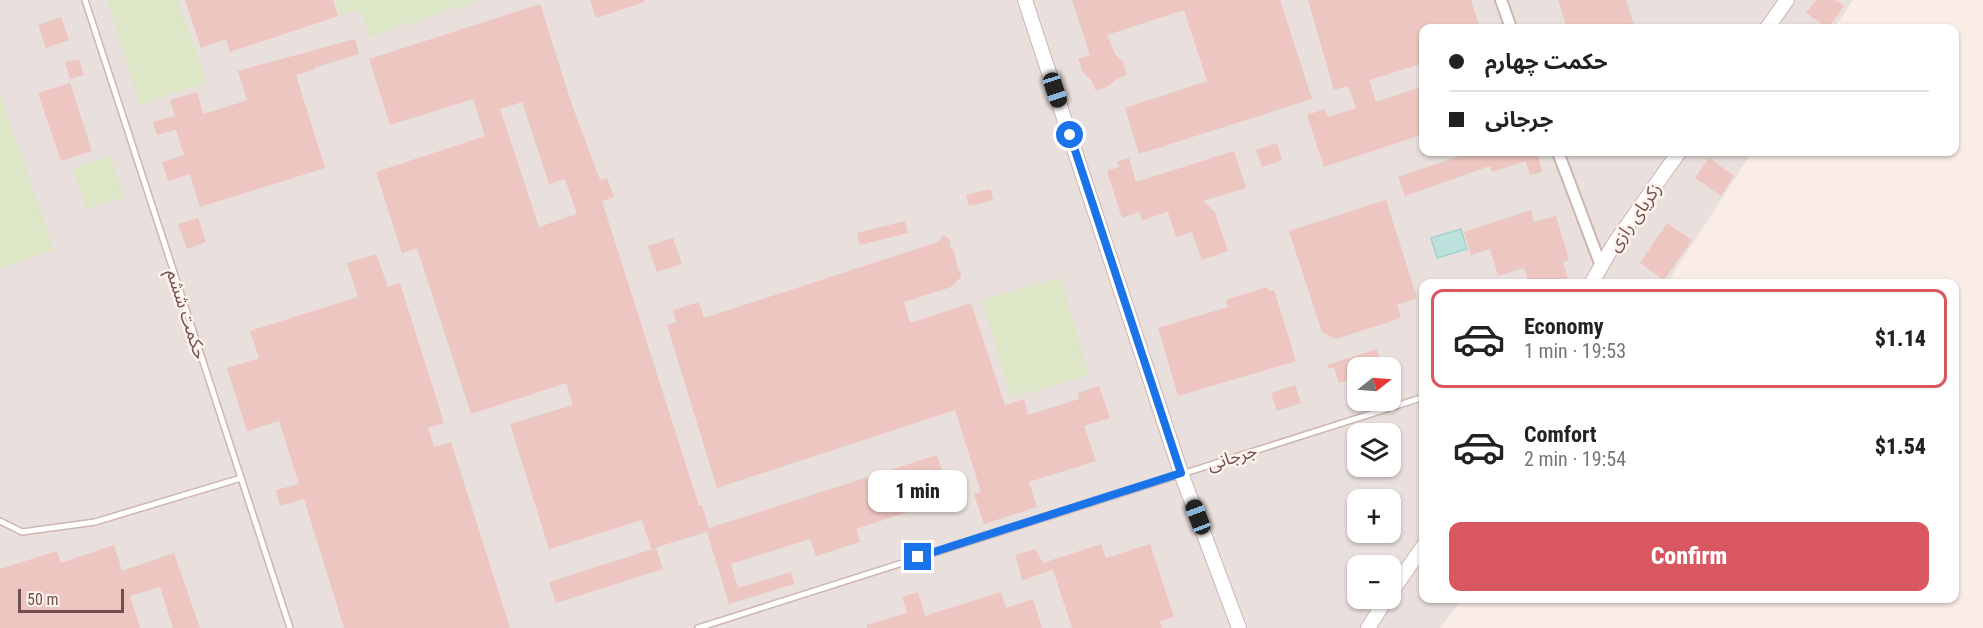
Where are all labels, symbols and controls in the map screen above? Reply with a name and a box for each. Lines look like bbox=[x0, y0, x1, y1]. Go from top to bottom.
text: حکمت چهارم bbox=[1485, 49, 1608, 74]
car bbox=[1041, 70, 1069, 110]
text: جرجانی bbox=[1485, 107, 1553, 132]
route start bbox=[1056, 121, 1083, 148]
street label: زکریای رازی bbox=[1603, 179, 1666, 256]
street label: حکمت ششم bbox=[160, 266, 211, 363]
icon: car bbox=[1452, 312, 1506, 366]
text: Economy bbox=[1524, 314, 1604, 339]
text: $1.14 bbox=[1875, 326, 1926, 351]
text: 1 min · 19:53 bbox=[1524, 339, 1626, 363]
north arrow bbox=[1347, 357, 1401, 411]
map controls bbox=[1347, 357, 1401, 609]
icon: car bbox=[1452, 420, 1506, 474]
text: Comfort bbox=[1524, 422, 1597, 447]
button: layers bbox=[1347, 423, 1401, 477]
text: $1.54 bbox=[1875, 434, 1926, 459]
street label: جرجانی bbox=[1205, 440, 1260, 475]
text: 2 min · 19:54 bbox=[1524, 447, 1626, 471]
callout: 1 min bbox=[868, 470, 968, 512]
text: 1 min bbox=[895, 479, 940, 503]
button: + bbox=[1347, 489, 1401, 543]
car bbox=[1183, 497, 1213, 537]
button: Confirm bbox=[1449, 522, 1929, 591]
route end bbox=[904, 543, 931, 570]
button: − bbox=[1347, 555, 1401, 609]
scale bar bbox=[18, 586, 124, 614]
text: 50 m bbox=[27, 590, 59, 609]

